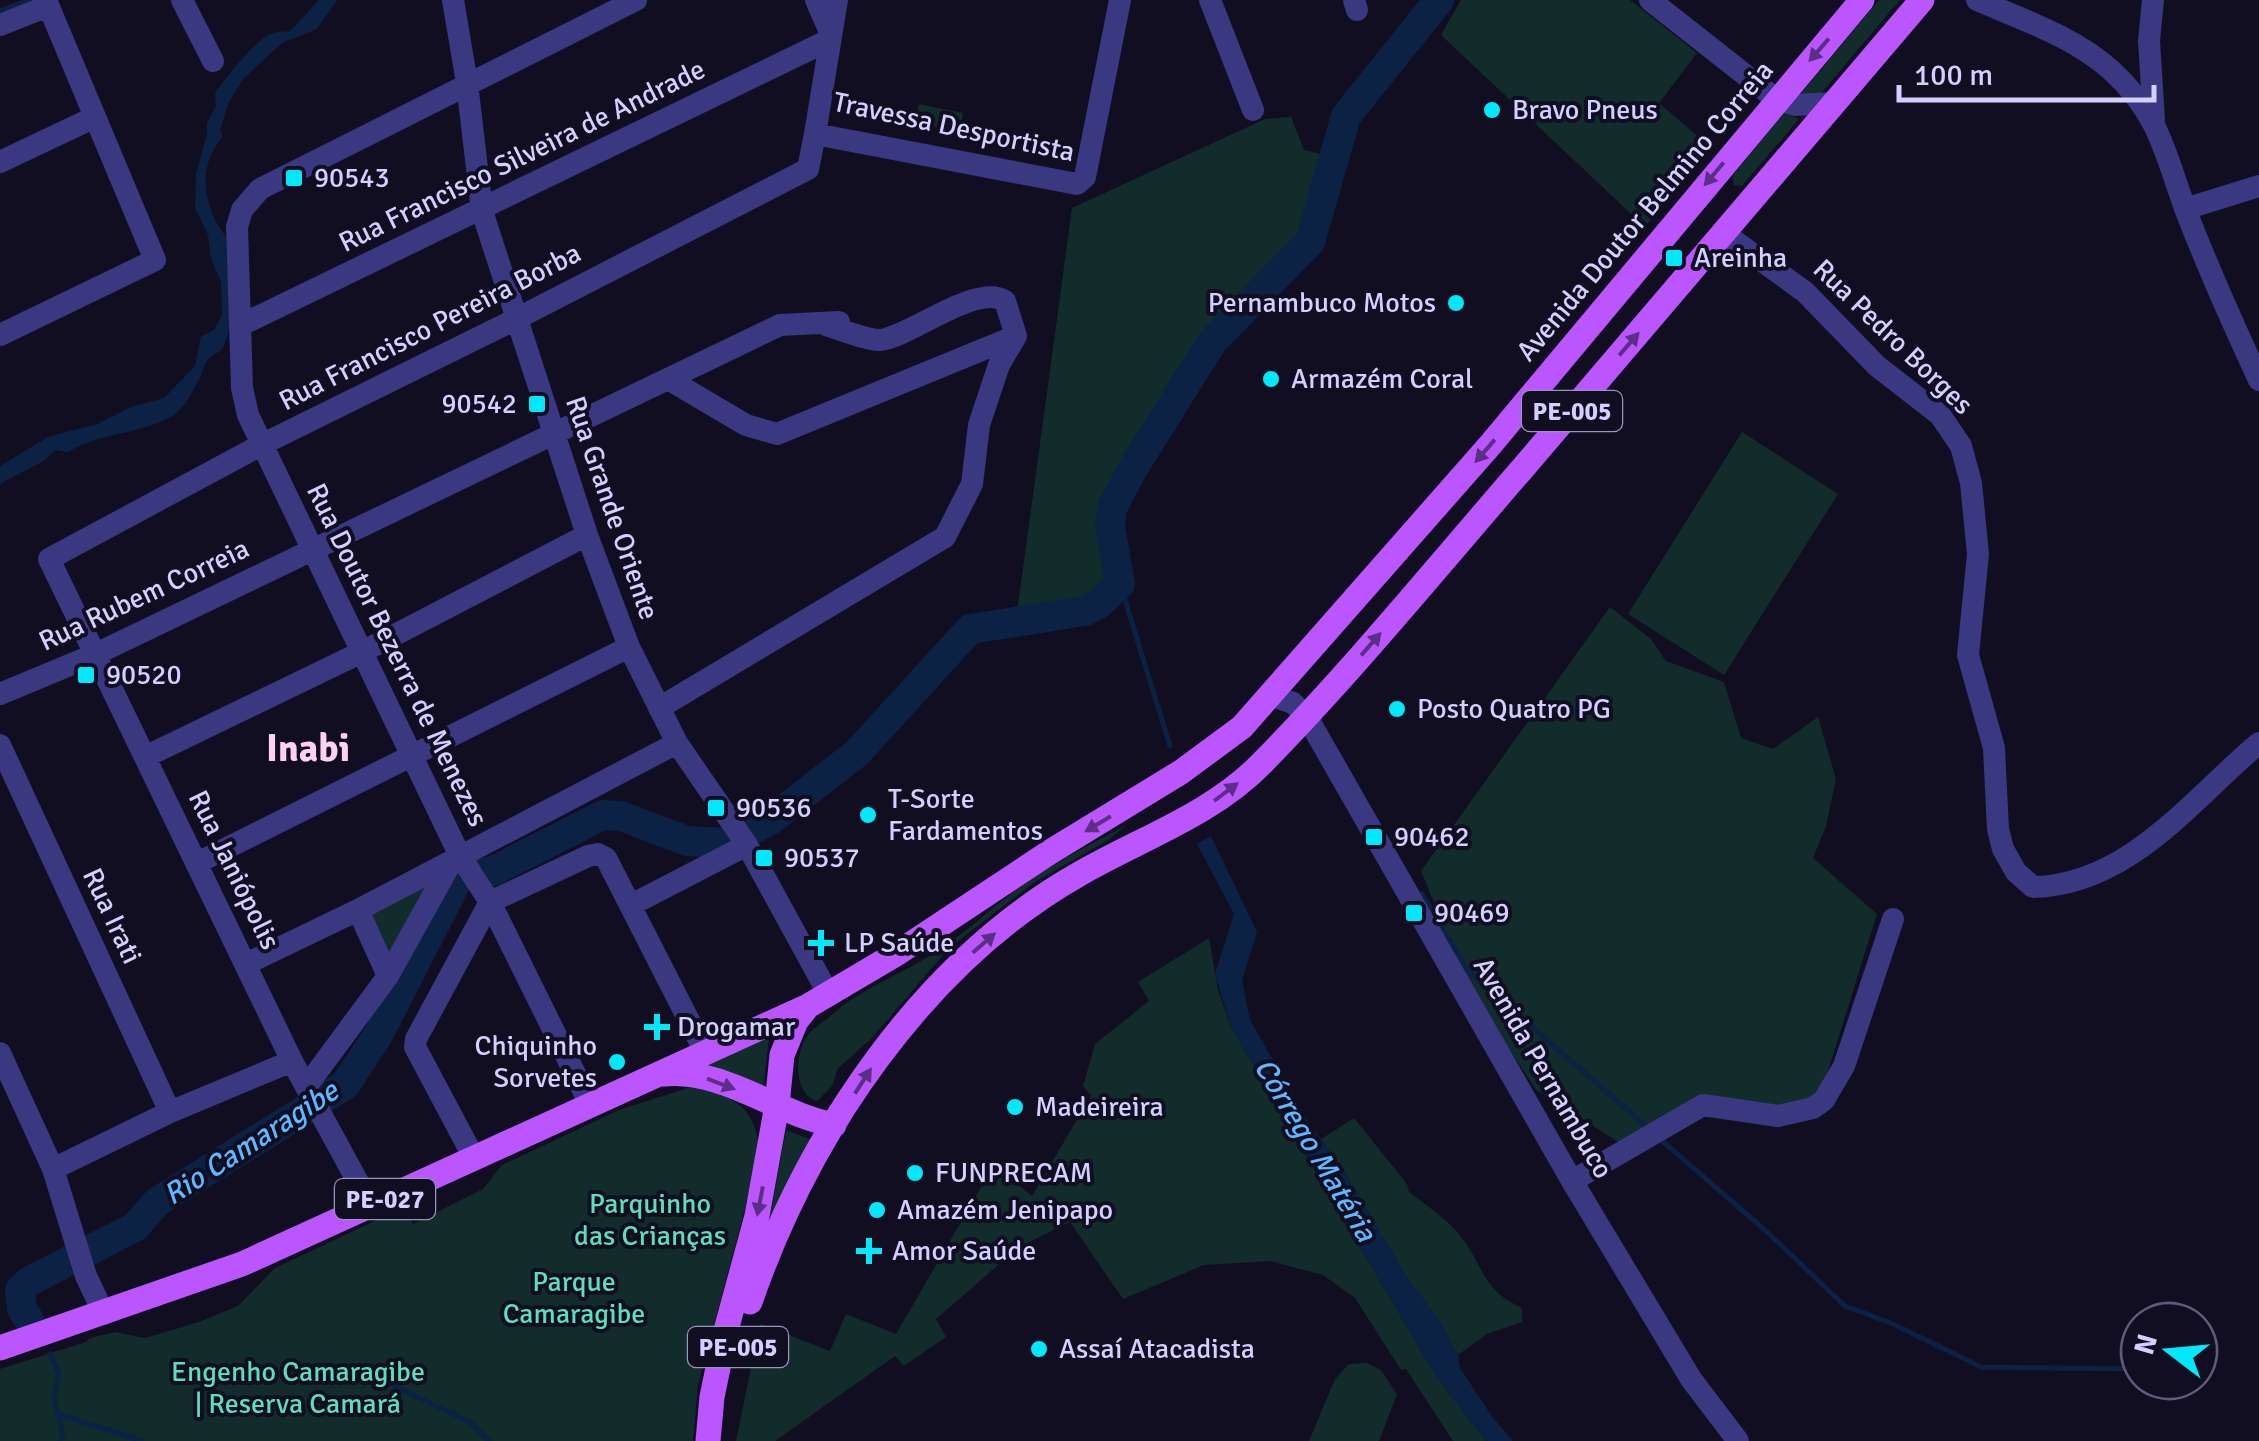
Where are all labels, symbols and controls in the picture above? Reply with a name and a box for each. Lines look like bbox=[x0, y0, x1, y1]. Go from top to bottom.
one-way arrow bbox=[1809, 37, 1831, 62]
scale bar bbox=[1899, 40, 2154, 102]
street label: Rua Francisco Silveira de Andrade bbox=[333, 52, 711, 260]
street label: Avenida Doutor Belmino Correia bbox=[1509, 54, 1781, 368]
text: 100 m bbox=[1914, 57, 1993, 94]
street label: Travessa Desportista bbox=[830, 85, 1078, 169]
place label: Bravo Pneus bbox=[1512, 93, 1658, 127]
marker: Bravo Pneus bbox=[1481, 99, 1503, 121]
place label: 90543 bbox=[314, 161, 390, 195]
one-way arrow bbox=[1704, 162, 1725, 187]
marker: 90543 bbox=[283, 167, 305, 189]
street label: Rua Francisco Pereira Borba bbox=[273, 236, 587, 418]
place label: Areinha bbox=[1694, 241, 1787, 275]
marker: Areinha bbox=[1663, 247, 1685, 269]
street label: Rua Pedro Borges bbox=[1806, 252, 1980, 422]
place label: Pernambuco Motos bbox=[1208, 286, 1436, 320]
marker: Pernambuco Motos bbox=[1445, 292, 1467, 314]
one-way arrow bbox=[1618, 332, 1640, 357]
place label: Armazém Coral bbox=[1291, 362, 1473, 396]
marker: Armazém Coral bbox=[1260, 368, 1282, 390]
place label: 90542 bbox=[441, 387, 517, 421]
road number: PE-005 bbox=[1522, 391, 1622, 431]
street label: Rua Grande Oriente bbox=[558, 392, 666, 624]
marker: 90542 bbox=[526, 393, 548, 415]
one-way arrow bbox=[1474, 439, 1496, 464]
street label: Rua Doutor Bezerra de Menezes bbox=[299, 478, 495, 832]
street label: Rua Rubem Correia bbox=[34, 531, 254, 659]
one-way arrow bbox=[1360, 631, 1382, 656]
place label: 90520 bbox=[106, 658, 182, 692]
marker: 90520 bbox=[75, 664, 97, 686]
place label: Posto Quatro PG bbox=[1417, 692, 1611, 726]
marker: Posto Quatro PG bbox=[1386, 698, 1408, 720]
district label: Inabi bbox=[266, 725, 350, 772]
place label: T-Sorte Fardamentos bbox=[888, 782, 1043, 848]
one-way arrow bbox=[1213, 782, 1239, 802]
street label: Rua Janiópolis bbox=[181, 785, 287, 955]
place label: 90536 bbox=[736, 791, 812, 825]
marker: 90536 bbox=[705, 797, 727, 819]
marker: T-Sorte Fardamentos bbox=[857, 804, 879, 826]
one-way arrow bbox=[1084, 815, 1113, 832]
place label: 90462 bbox=[1394, 820, 1470, 854]
marker: 90462 bbox=[1363, 826, 1385, 848]
place label: 90537 bbox=[784, 841, 860, 875]
marker: 90537 bbox=[753, 847, 775, 869]
street label: Rua Irati bbox=[75, 863, 149, 969]
place label: 90469 bbox=[1434, 896, 1510, 930]
marker: 90469 bbox=[1403, 902, 1425, 924]
place label: LP Saúde bbox=[844, 926, 954, 960]
marker: LP Saúde bbox=[808, 930, 834, 956]
one-way arrow bbox=[971, 933, 996, 955]
street label: Avenida Pernambuco bbox=[1466, 951, 1620, 1185]
place label: Drogamar bbox=[677, 1010, 796, 1044]
marker: Drogamar bbox=[646, 1016, 668, 1038]
place label: Chiquinho Sorvetes bbox=[475, 1029, 597, 1095]
marker: Chiquinho Sorvetes bbox=[606, 1051, 628, 1073]
water label: Córrego Matéria bbox=[1246, 1052, 1385, 1249]
one-way arrow bbox=[853, 1067, 871, 1095]
water label: Rio Camaragibe bbox=[157, 1072, 347, 1213]
one-way arrow bbox=[706, 1076, 736, 1092]
place label: Madeireira bbox=[1035, 1090, 1164, 1124]
marker: Madeireira bbox=[1004, 1096, 1026, 1118]
place label: FUNPRECAM bbox=[935, 1156, 1092, 1190]
marker: FUNPRECAM bbox=[904, 1162, 926, 1184]
road number: PE-027 bbox=[335, 1179, 435, 1219]
one-way arrow bbox=[751, 1186, 767, 1217]
park label: Parquinho das Crianças bbox=[574, 1187, 726, 1253]
place label: Amazém Jenipapo bbox=[897, 1193, 1113, 1227]
marker: Amazém Jenipapo bbox=[866, 1199, 888, 1221]
place label: Amor Saúde bbox=[892, 1234, 1036, 1268]
marker: Amor Saúde bbox=[856, 1238, 882, 1264]
park label: Parque Camaragibe bbox=[503, 1265, 645, 1331]
north arrow bbox=[2119, 1301, 2219, 1401]
road number: PE-005 bbox=[688, 1327, 788, 1367]
text: N bbox=[2127, 1330, 2165, 1358]
place label: Assaí Atacadista bbox=[1059, 1332, 1255, 1366]
marker: Assaí Atacadista bbox=[1028, 1338, 1050, 1360]
park label: Engenho Camaragibe | Reserva Camará bbox=[171, 1355, 425, 1421]

